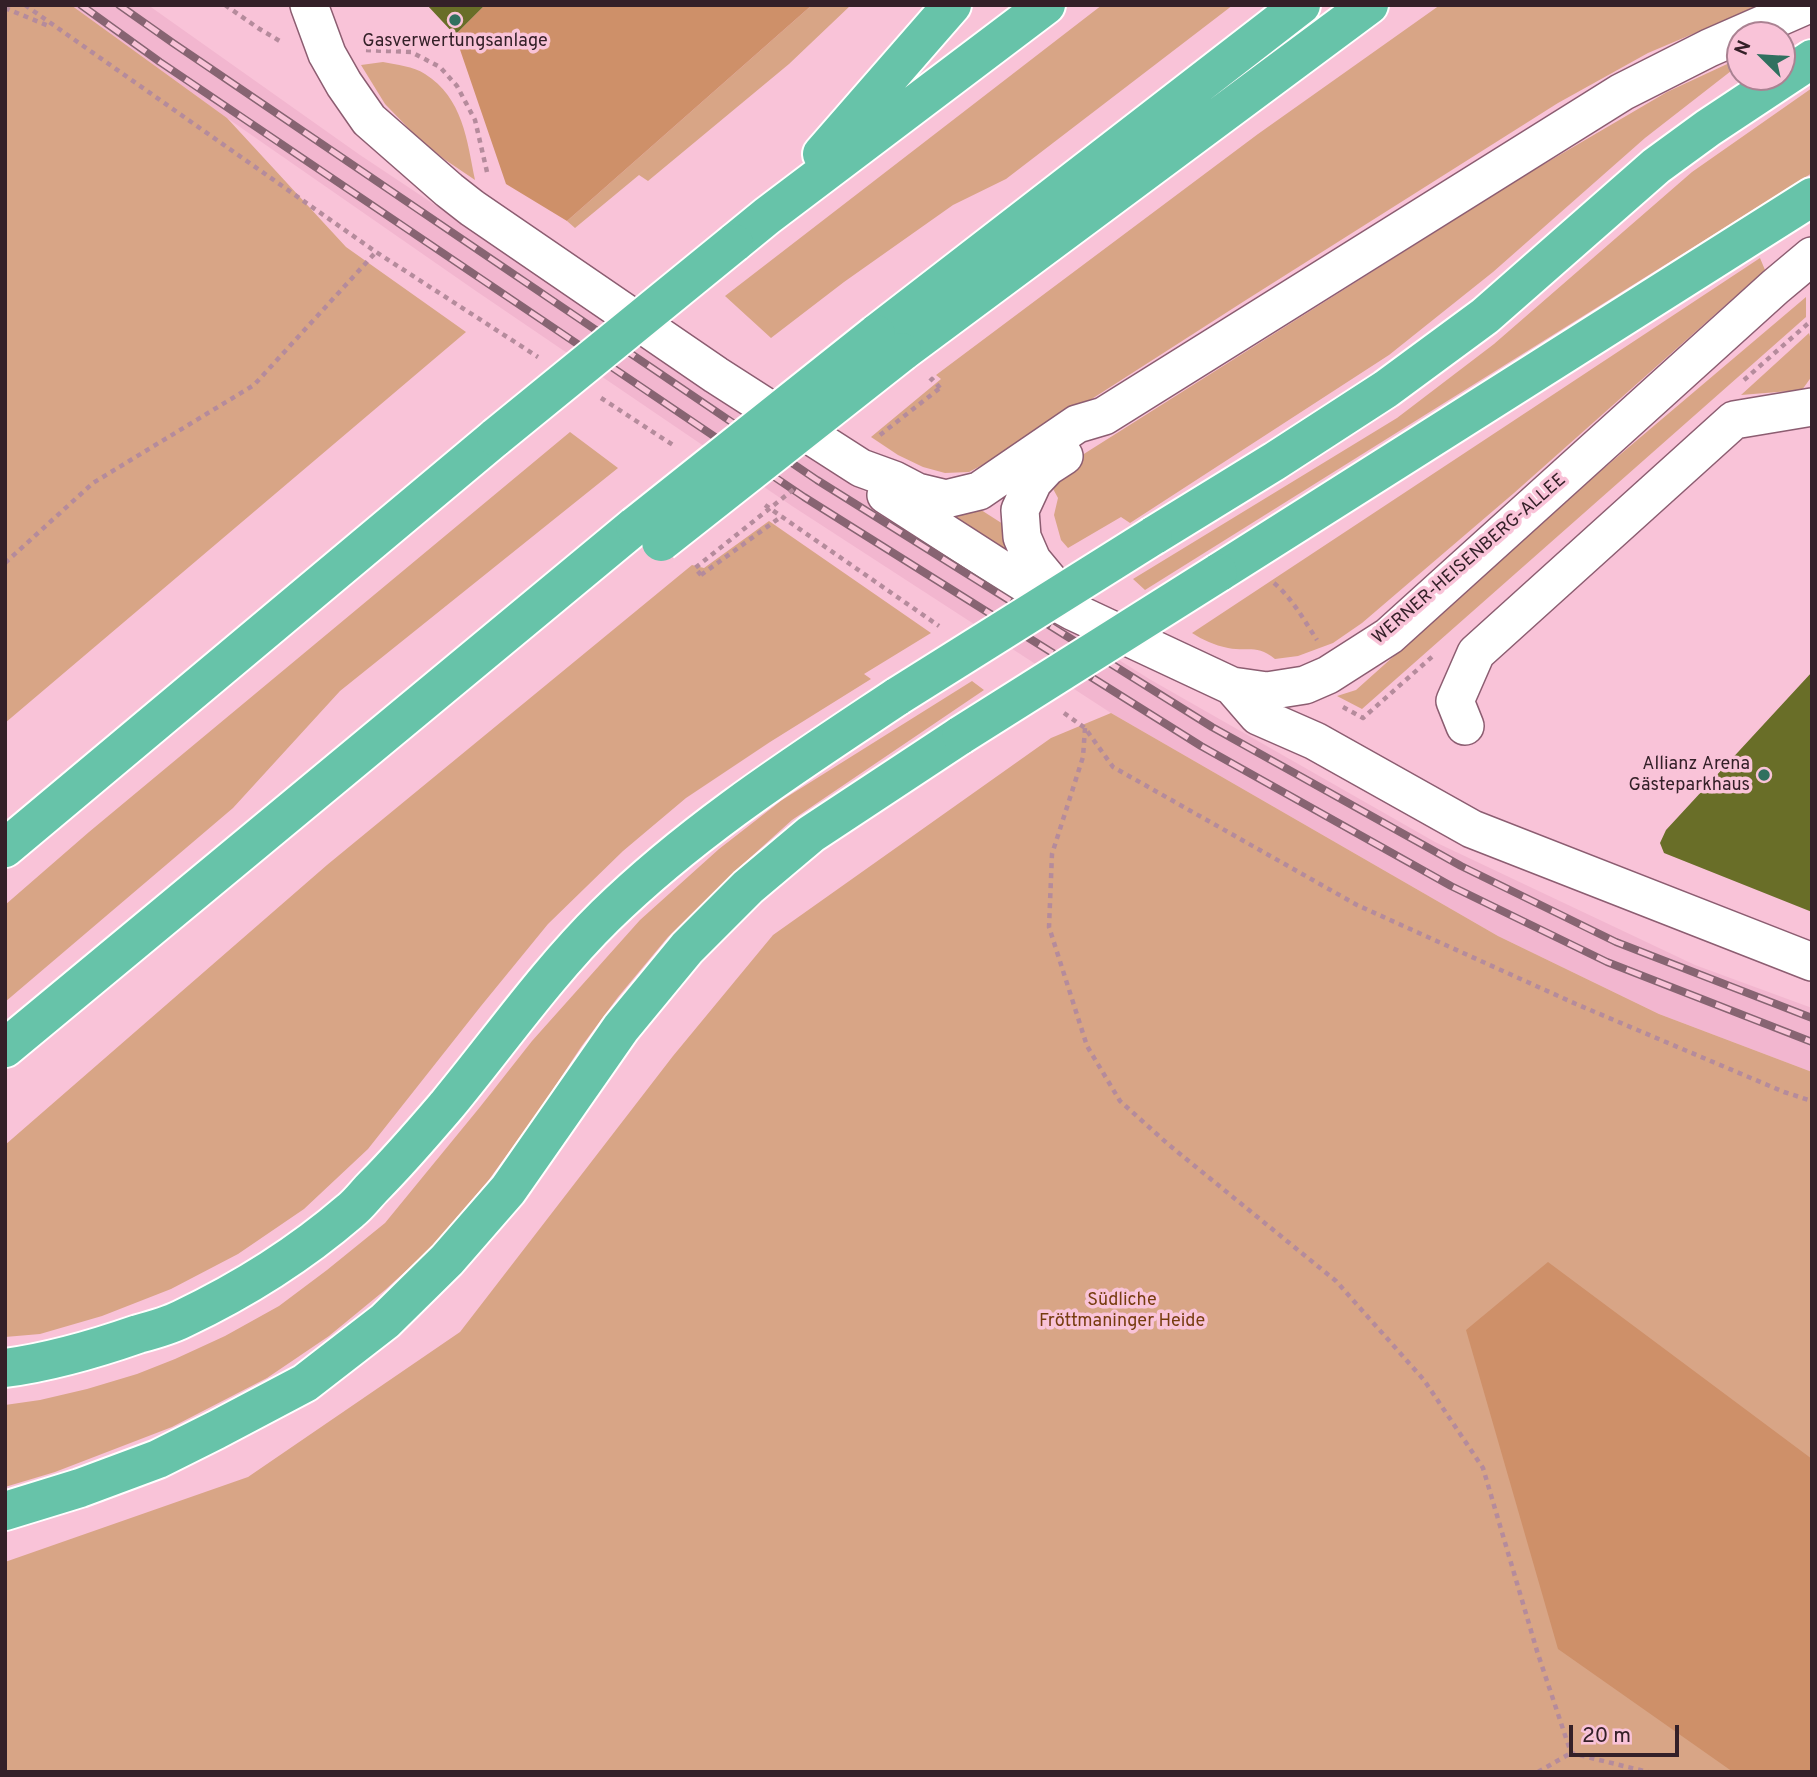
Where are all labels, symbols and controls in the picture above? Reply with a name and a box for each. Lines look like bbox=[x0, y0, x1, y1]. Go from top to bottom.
marker: Gasverwertungsanlage bbox=[447, 12, 463, 28]
north arrow bbox=[1726, 21, 1796, 91]
place label: Gasverwertungsanlage bbox=[362, 31, 548, 53]
text: N bbox=[1730, 37, 1757, 59]
street label: WERNER-HEISENBERG-ALLEE bbox=[1369, 470, 1571, 650]
place label: Allianz Arena Gästeparkhaus bbox=[1629, 754, 1750, 796]
marker: Allianz Arena Gästeparkhaus bbox=[1756, 767, 1772, 783]
park label: Südliche Fröttmaninger Heide bbox=[1039, 1290, 1205, 1332]
scale bar bbox=[1572, 1710, 1682, 1754]
text: 20 m bbox=[1582, 1723, 1631, 1750]

